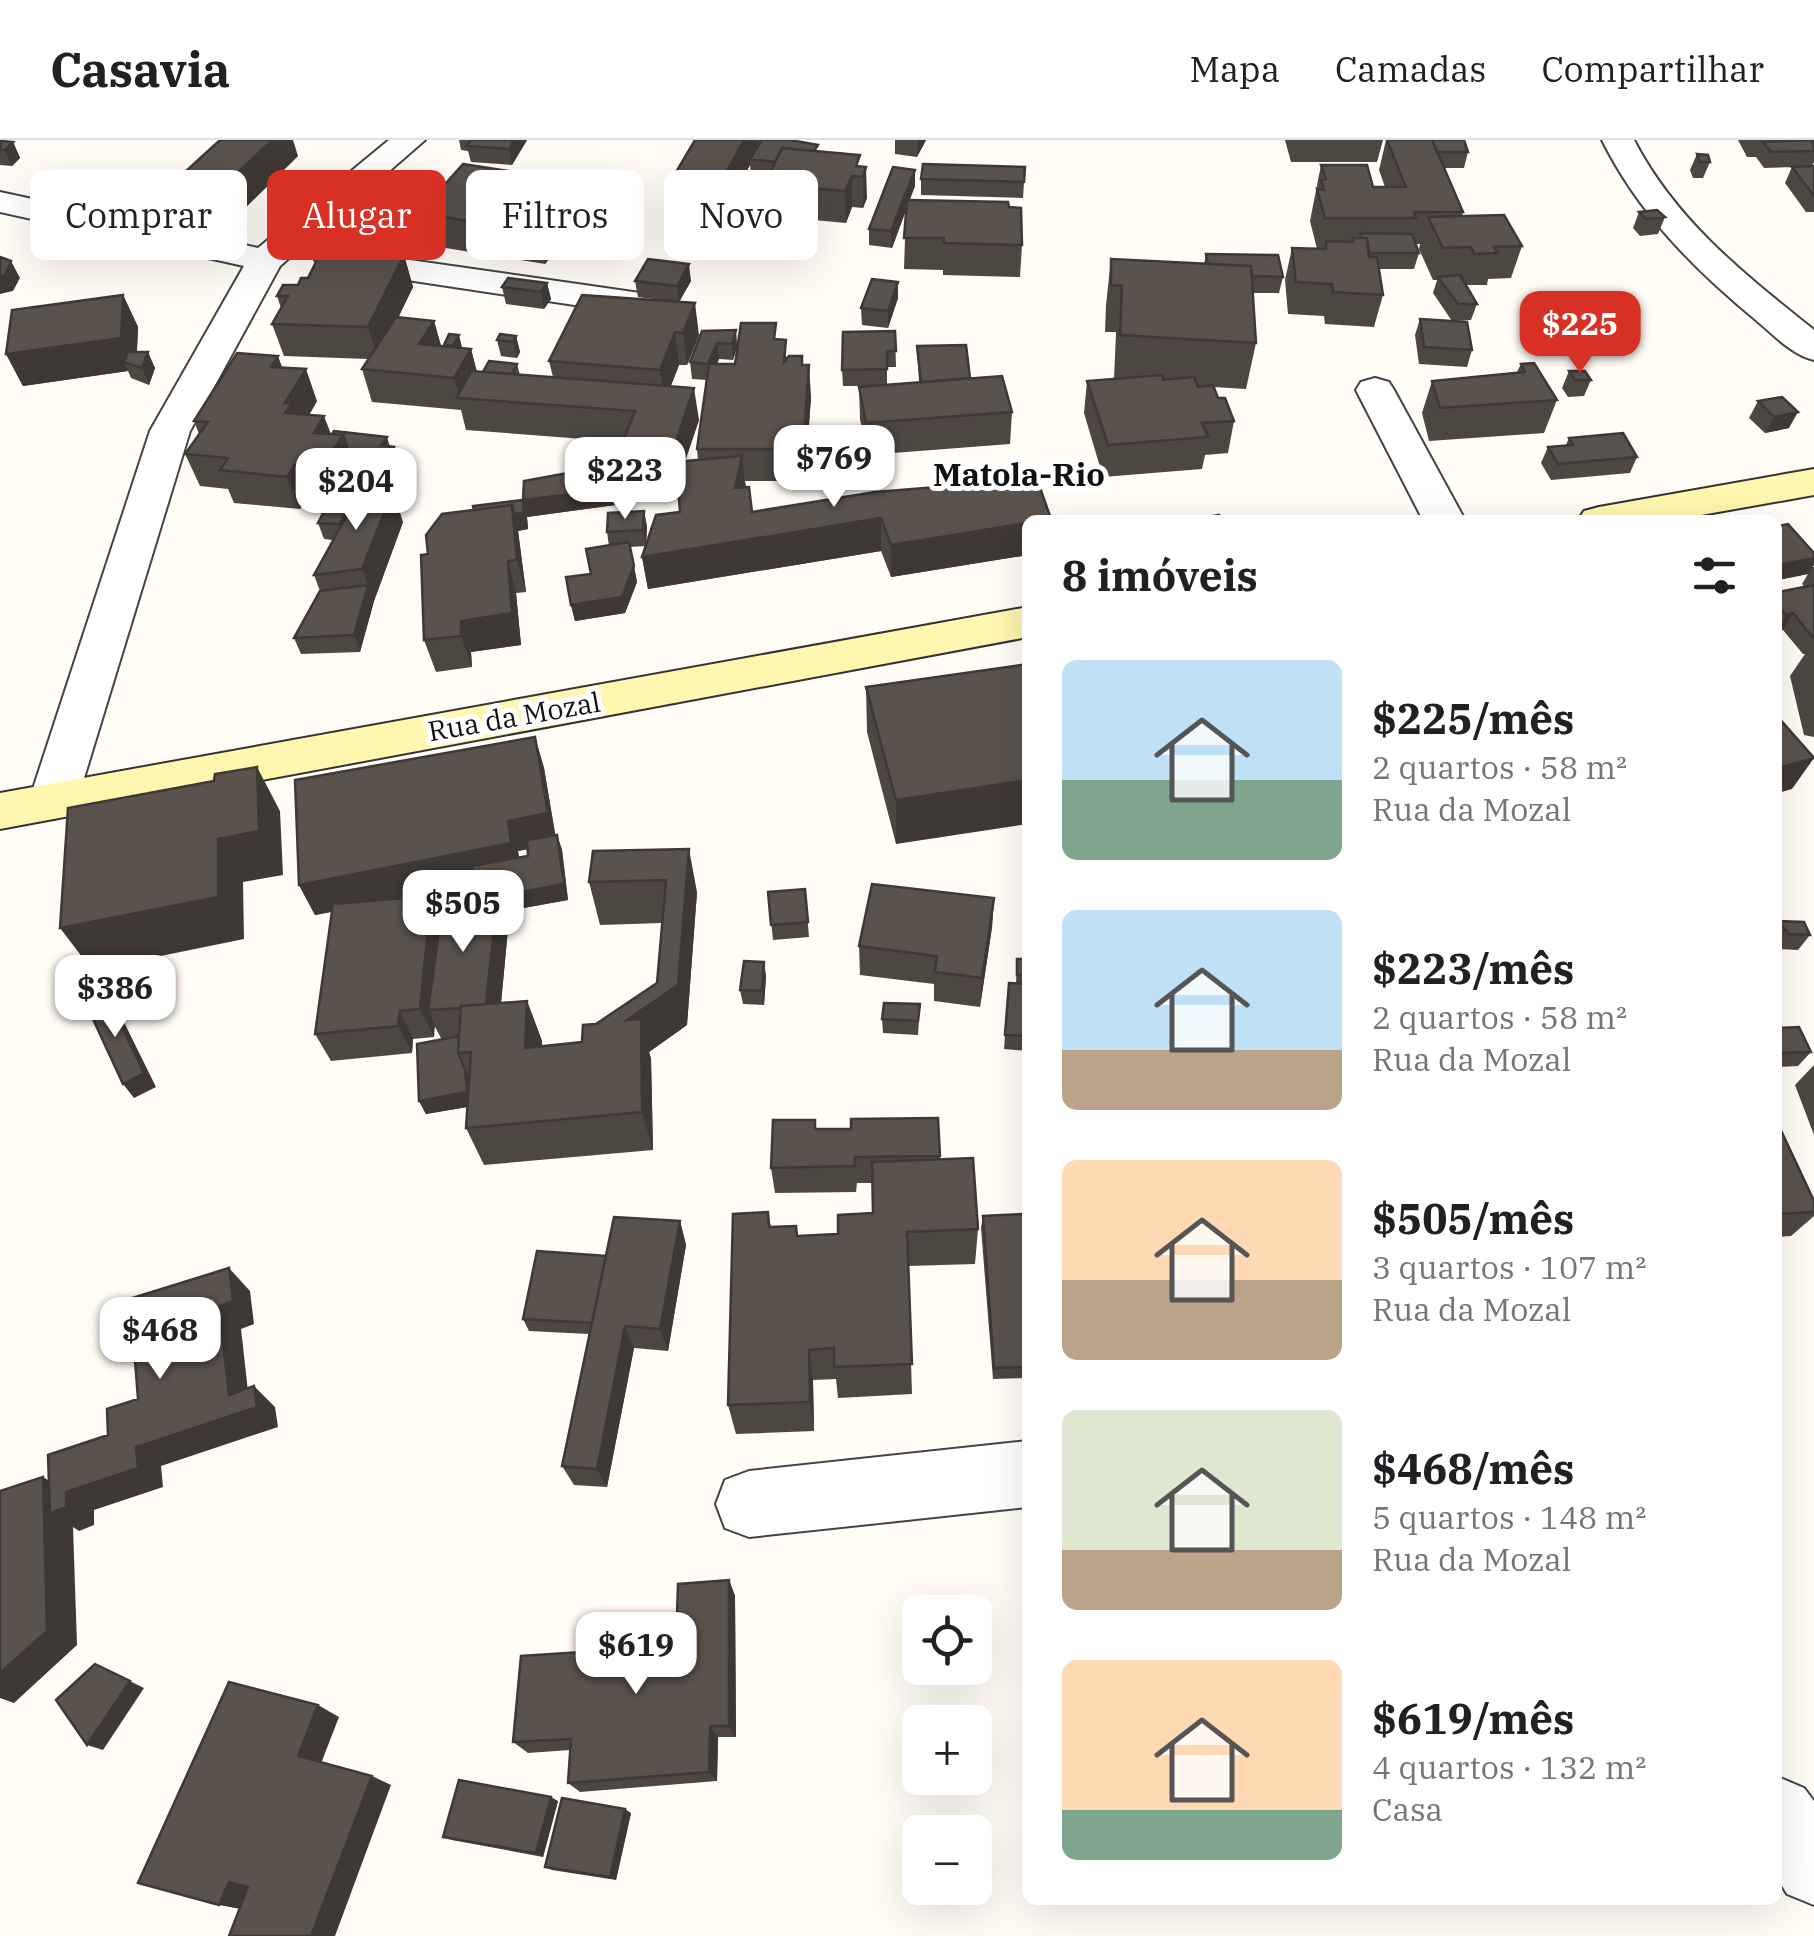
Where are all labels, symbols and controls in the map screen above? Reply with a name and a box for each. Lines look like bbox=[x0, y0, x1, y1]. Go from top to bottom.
text: Casavia bbox=[50, 38, 230, 100]
text: Mapa bbox=[1189, 46, 1280, 92]
text: Camadas bbox=[1335, 46, 1486, 92]
text: Compartilhar bbox=[1541, 46, 1764, 92]
chip: Comprar bbox=[30, 170, 247, 260]
chip: Alugar bbox=[267, 170, 446, 260]
chip: Filtros bbox=[466, 170, 644, 260]
chip: Novo bbox=[664, 170, 818, 260]
pin: $225 bbox=[1521, 291, 1639, 376]
text: $225 bbox=[1542, 302, 1618, 344]
pin: $769 bbox=[775, 425, 893, 510]
text: $769 bbox=[796, 436, 872, 478]
pin: $223 bbox=[566, 437, 684, 522]
pin: $204 bbox=[297, 448, 415, 533]
text: $223 bbox=[587, 448, 663, 490]
district label: Matola-Rio bbox=[933, 453, 1105, 495]
text: $204 bbox=[318, 459, 394, 501]
text: 8 imóveis bbox=[1062, 548, 1258, 603]
icon: filters bbox=[1687, 548, 1742, 603]
street label: Rua da Mozal bbox=[425, 683, 603, 749]
text: $225/mês bbox=[1372, 691, 1574, 746]
icon: home bbox=[1142, 700, 1262, 820]
text: 2 quartos · 58 m² bbox=[1372, 746, 1627, 788]
text: Rua da Mozal bbox=[1372, 788, 1571, 830]
pin: $505 bbox=[404, 870, 522, 955]
text: $505 bbox=[425, 881, 501, 923]
text: $223/mês bbox=[1372, 941, 1574, 996]
icon: home bbox=[1142, 950, 1262, 1070]
pin: $386 bbox=[56, 955, 174, 1040]
text: $386 bbox=[77, 966, 153, 1008]
text: 2 quartos · 58 m² bbox=[1372, 996, 1627, 1038]
text: Rua da Mozal bbox=[1372, 1038, 1571, 1080]
text: $505/mês bbox=[1372, 1191, 1574, 1246]
icon: home bbox=[1142, 1200, 1262, 1320]
text: 3 quartos · 107 m² bbox=[1372, 1246, 1646, 1288]
text: Rua da Mozal bbox=[1372, 1288, 1571, 1330]
pin: $468 bbox=[101, 1297, 219, 1382]
text: $468 bbox=[122, 1308, 198, 1350]
text: $468/mês bbox=[1372, 1441, 1574, 1496]
icon: home bbox=[1142, 1450, 1262, 1570]
text: 5 quartos · 148 m² bbox=[1372, 1496, 1646, 1538]
text: Rua da Mozal bbox=[1372, 1538, 1571, 1580]
map controls bbox=[902, 1595, 992, 1905]
button: locate bbox=[902, 1595, 992, 1685]
pin: $619 bbox=[577, 1612, 695, 1697]
text: $619 bbox=[598, 1623, 674, 1665]
text: $619/mês bbox=[1372, 1691, 1574, 1746]
icon: home bbox=[1142, 1700, 1262, 1820]
button: + bbox=[902, 1705, 992, 1795]
text: 4 quartos · 132 m² bbox=[1372, 1746, 1646, 1788]
text: Casa bbox=[1372, 1788, 1443, 1830]
button: − bbox=[902, 1815, 992, 1905]

